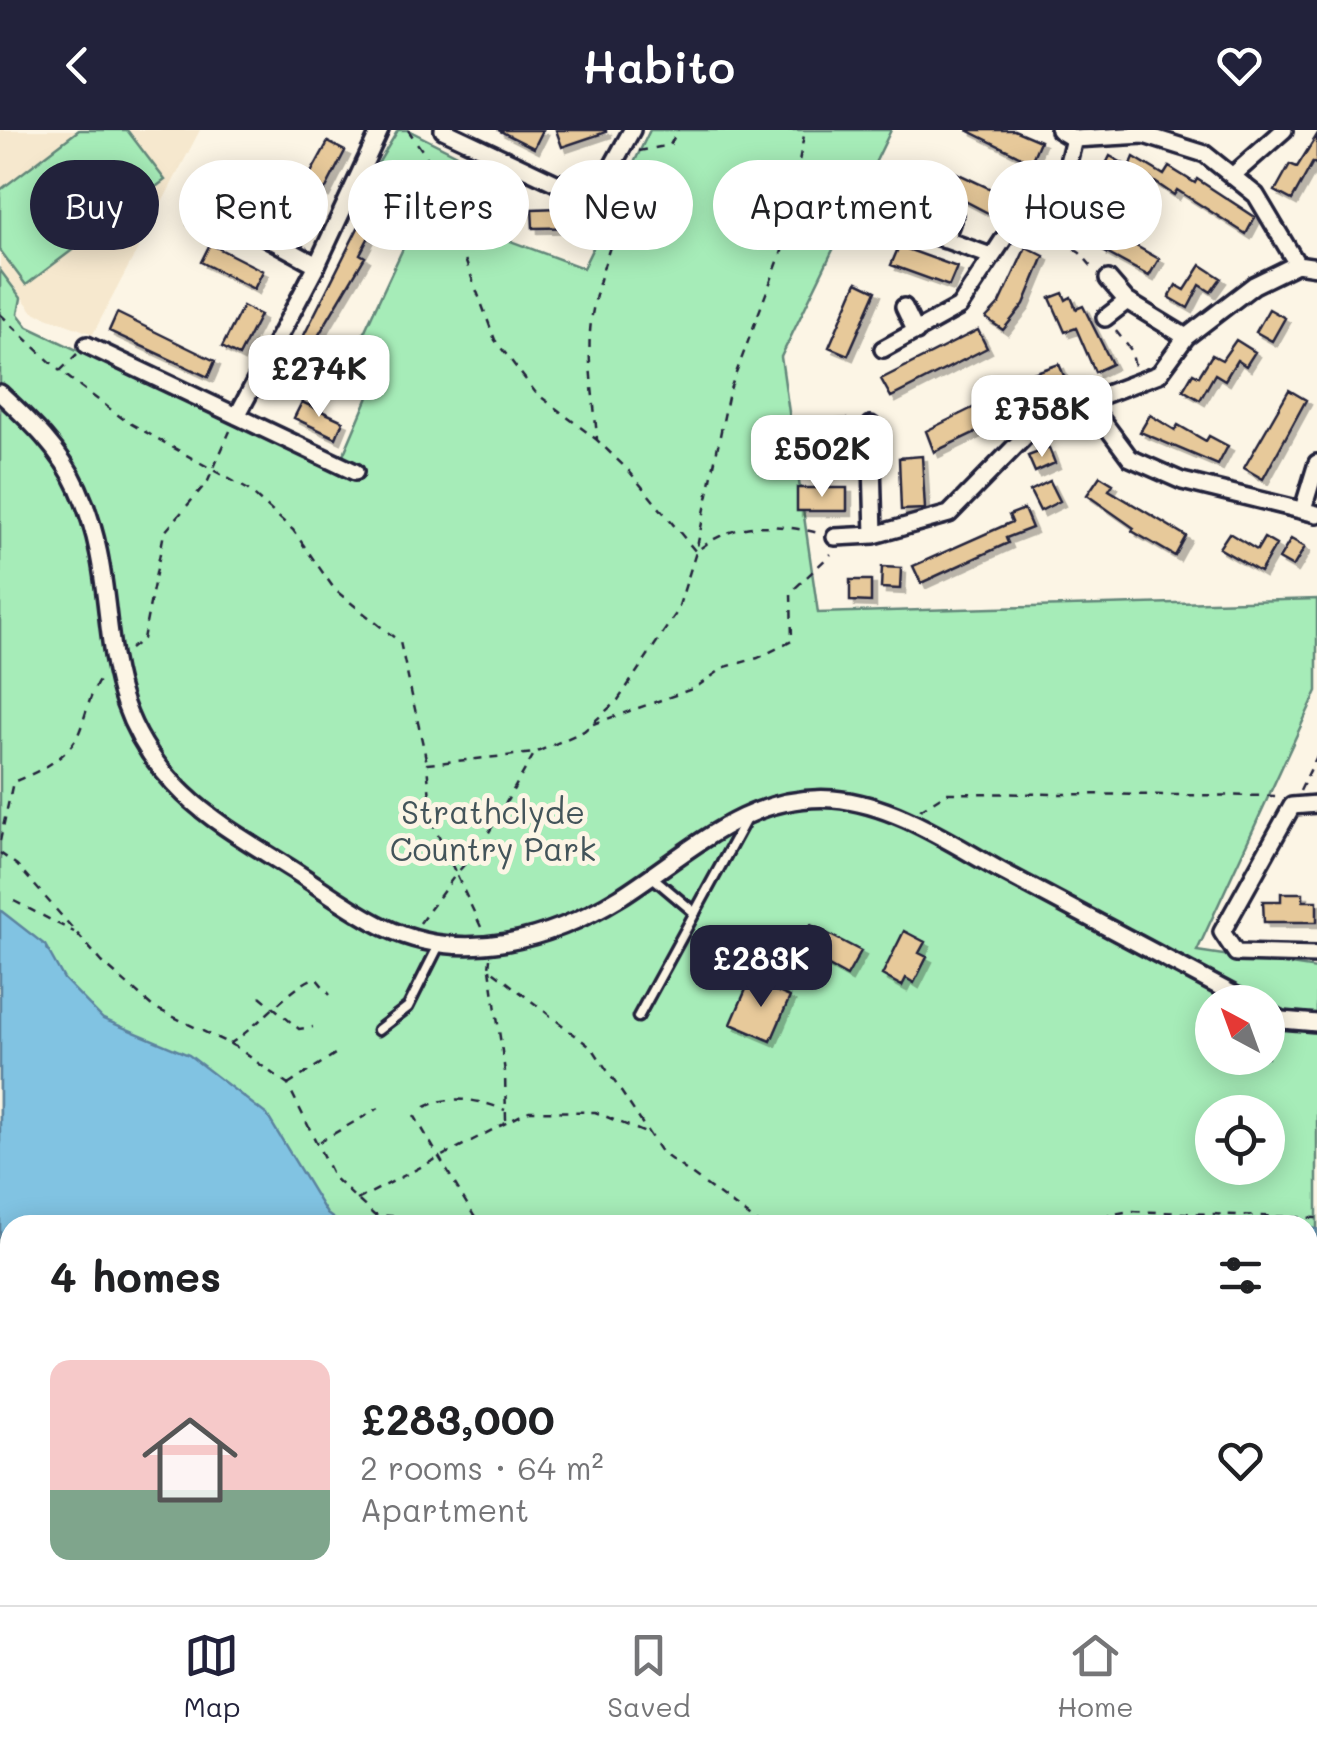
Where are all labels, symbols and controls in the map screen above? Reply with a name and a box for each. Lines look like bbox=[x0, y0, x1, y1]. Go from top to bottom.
text: Habito bbox=[582, 36, 735, 94]
icon: back bbox=[50, 38, 105, 93]
icon: heart bbox=[1212, 38, 1267, 93]
chip: Buy bbox=[30, 160, 159, 250]
chip: Rent bbox=[179, 160, 328, 250]
chip: Filters bbox=[348, 160, 529, 250]
chip: New bbox=[549, 160, 693, 250]
chip: Apartment bbox=[713, 160, 968, 250]
chip: House bbox=[988, 160, 1162, 250]
pin: £274K bbox=[249, 335, 389, 420]
text: £274K bbox=[271, 346, 367, 388]
pin: £758K bbox=[972, 375, 1112, 460]
text: £758K bbox=[993, 386, 1091, 428]
pin: £502K bbox=[752, 415, 892, 500]
text: £502K bbox=[773, 426, 871, 468]
park label: Strathclyde Country Park bbox=[390, 790, 596, 870]
pin: £283K bbox=[691, 925, 831, 1010]
text: £283K bbox=[712, 936, 810, 978]
north arrow bbox=[1195, 985, 1285, 1075]
map controls bbox=[1195, 985, 1285, 1185]
button: locate bbox=[1195, 1095, 1285, 1185]
text: 4 homes bbox=[50, 1248, 221, 1303]
icon: filters bbox=[1213, 1248, 1268, 1303]
text: £283,000 bbox=[360, 1391, 555, 1446]
icon: home bbox=[130, 1400, 250, 1520]
icon: heart bbox=[1213, 1433, 1268, 1488]
text: 2 rooms · 64 m² bbox=[360, 1446, 604, 1488]
text: Apartment bbox=[360, 1488, 529, 1530]
tab: Map bbox=[183, 1628, 240, 1724]
tab: Saved bbox=[607, 1628, 690, 1724]
tab: Home bbox=[1057, 1628, 1134, 1724]

